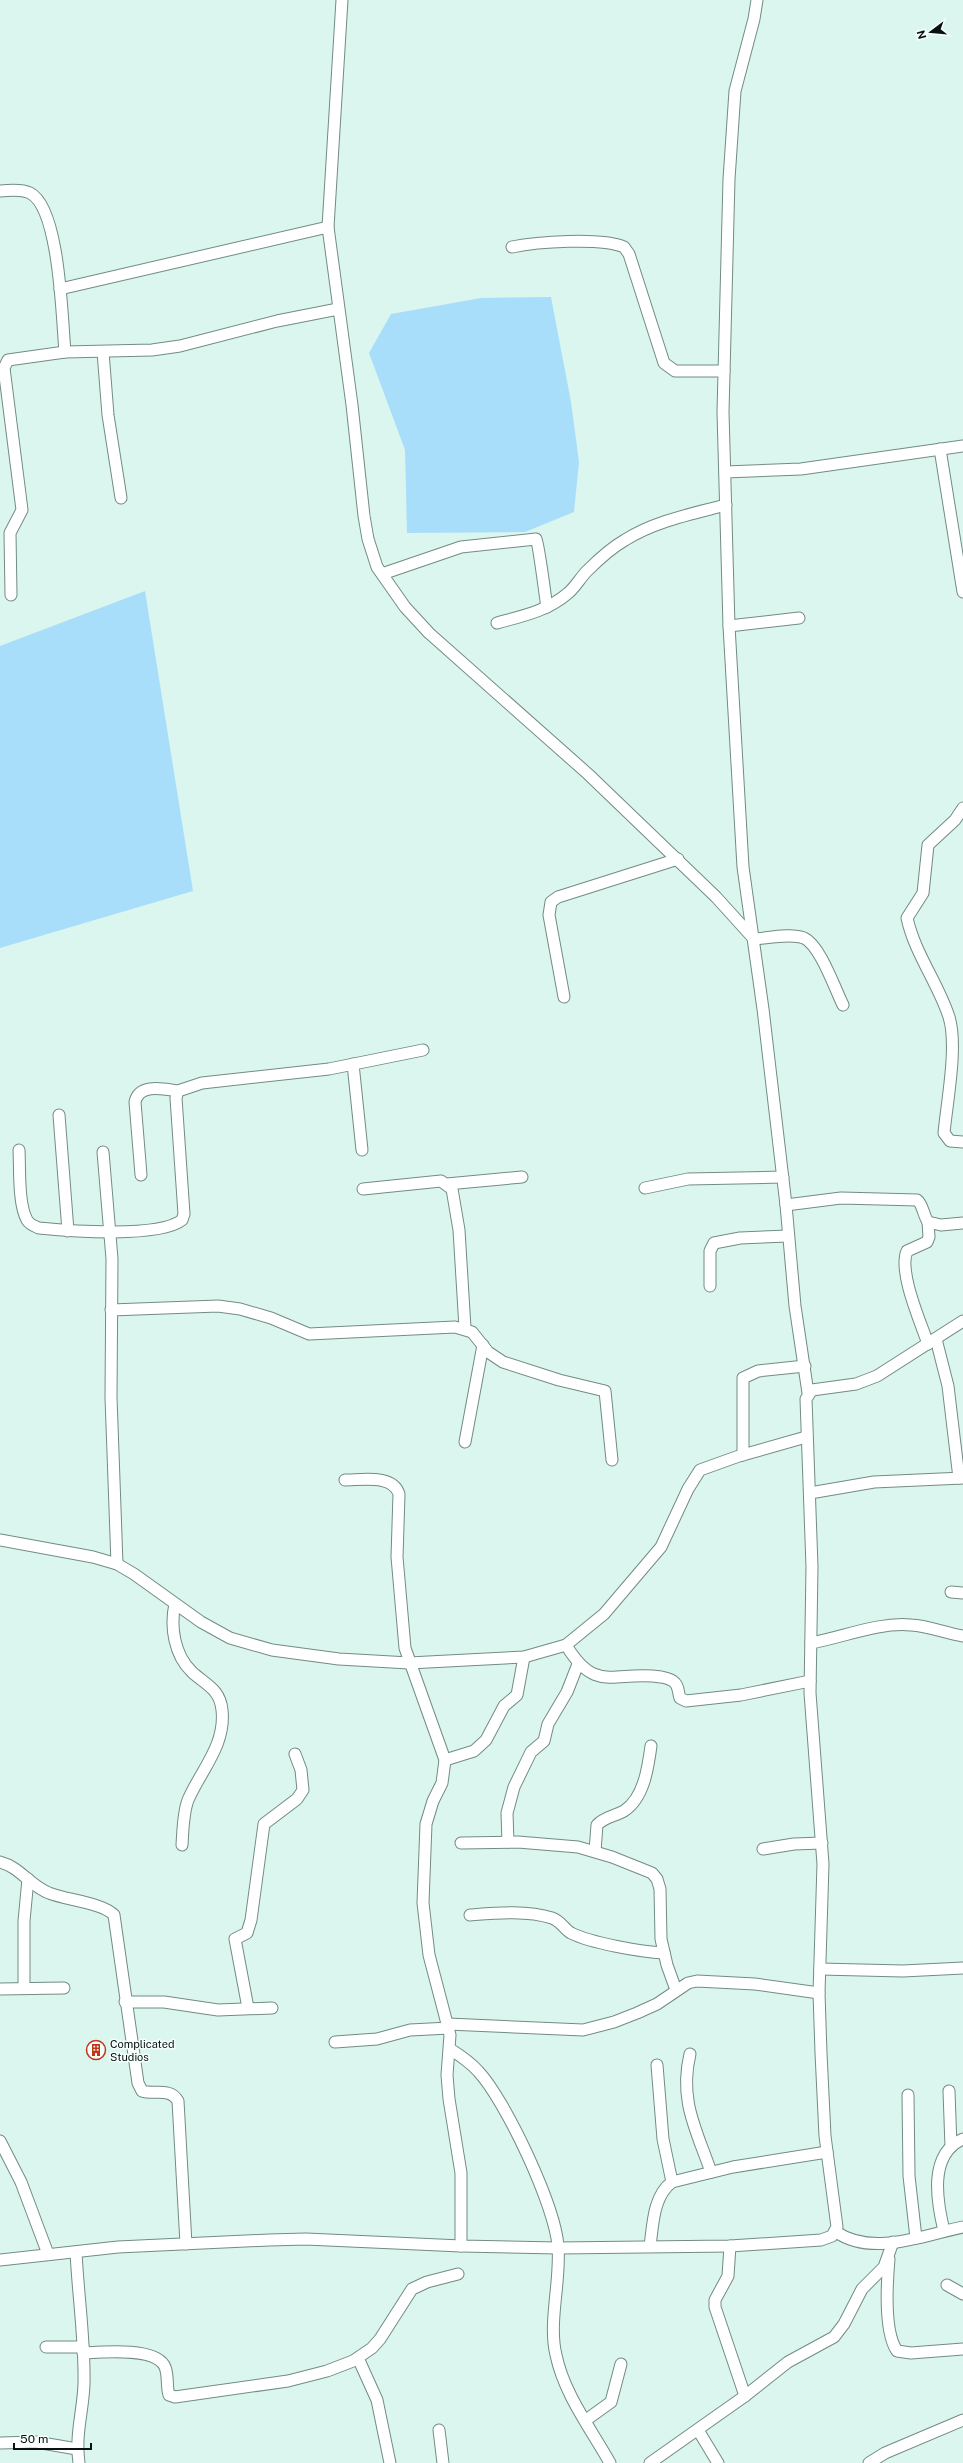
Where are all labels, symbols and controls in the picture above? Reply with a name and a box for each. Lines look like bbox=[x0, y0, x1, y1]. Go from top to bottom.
north arrow bbox=[911, 12, 951, 52]
text: N bbox=[914, 29, 928, 41]
place label: Complicated Studios bbox=[110, 2038, 175, 2063]
building icon: Complicated Studios bbox=[85, 2039, 107, 2061]
scale bar bbox=[14, 2425, 91, 2451]
text: 50 m bbox=[20, 2432, 48, 2446]

